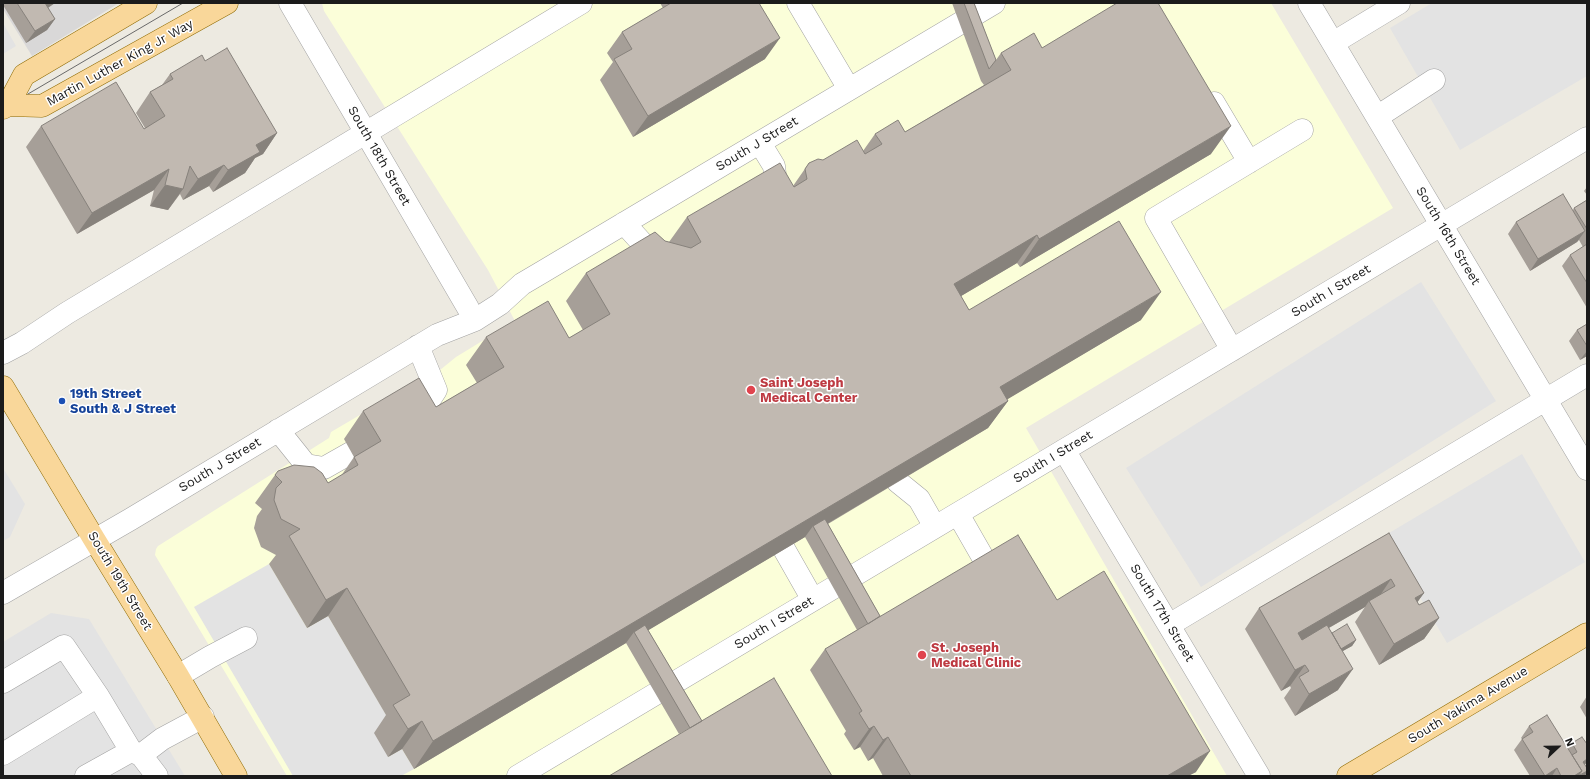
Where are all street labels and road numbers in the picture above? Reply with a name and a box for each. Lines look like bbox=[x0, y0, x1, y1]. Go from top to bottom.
street label: Martin Luther King Jr Way bbox=[44, 16, 196, 110]
street label: South 18th Street bbox=[344, 104, 414, 208]
street label: South J Street bbox=[713, 113, 801, 175]
street label: South 16th Street bbox=[1412, 184, 1484, 288]
street label: South I Street bbox=[1289, 261, 1373, 321]
street label: South I Street bbox=[1011, 427, 1095, 487]
street label: South J Street bbox=[176, 434, 264, 496]
street label: South 19th Street bbox=[84, 529, 156, 633]
street label: South 17th Street bbox=[1127, 561, 1197, 665]
street label: South I Street bbox=[732, 593, 816, 653]
street label: South Yakima Avenue bbox=[1405, 663, 1531, 747]

